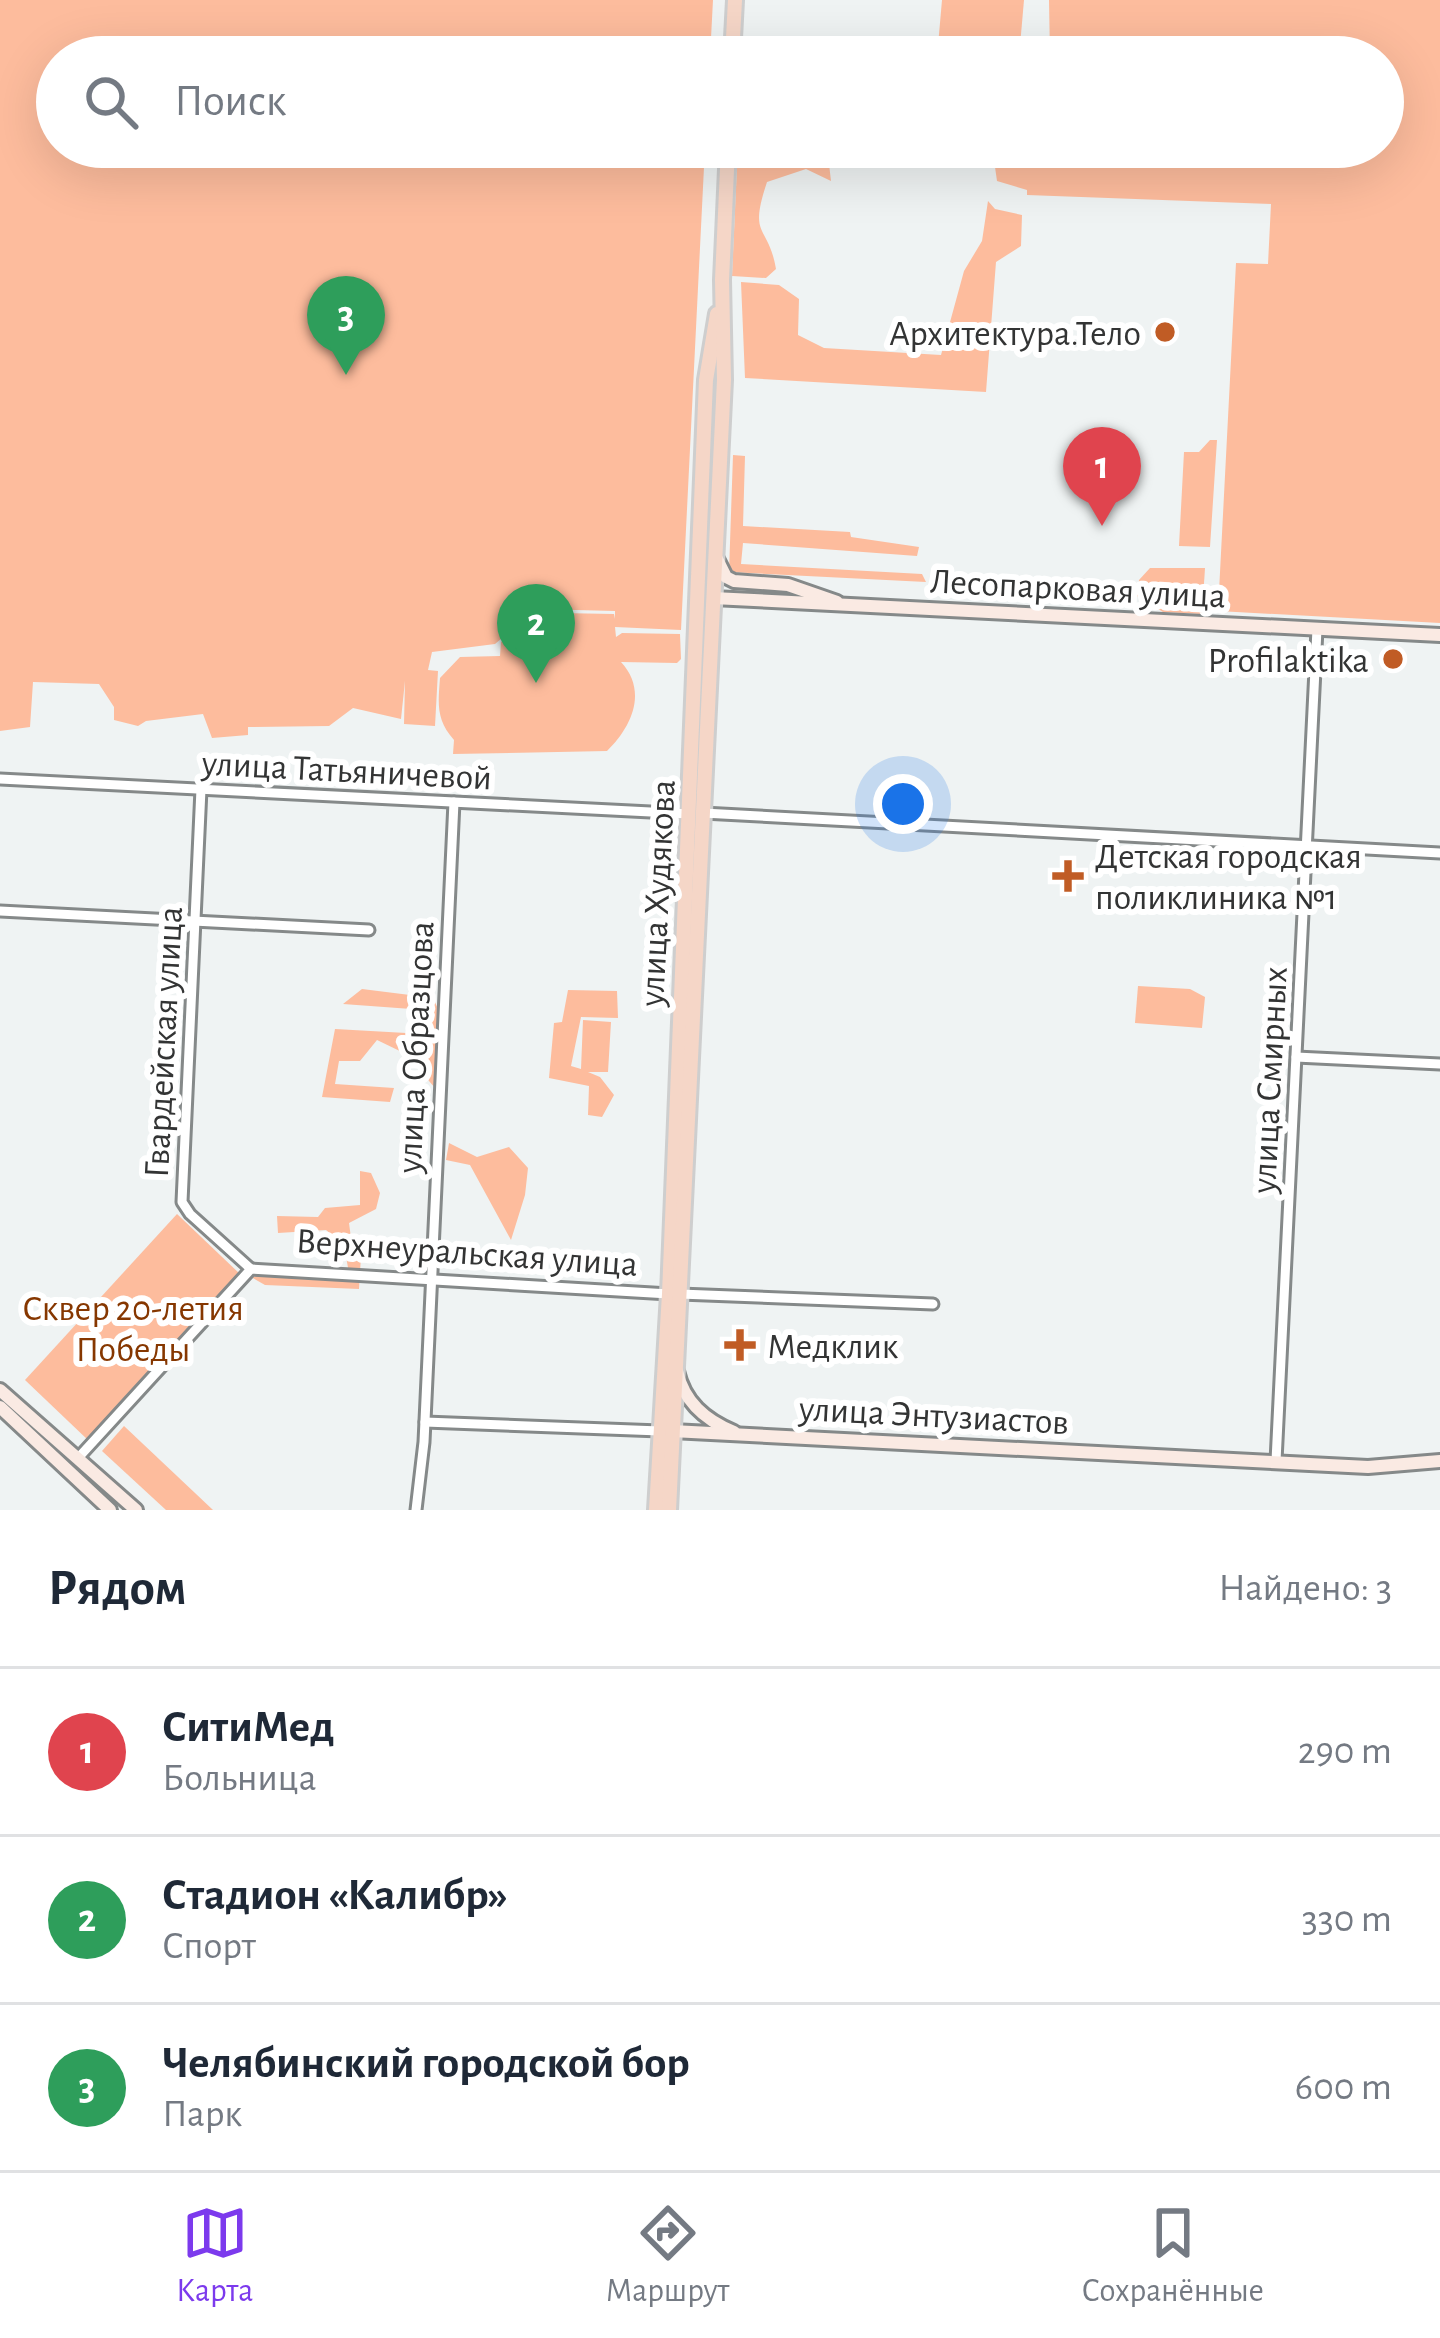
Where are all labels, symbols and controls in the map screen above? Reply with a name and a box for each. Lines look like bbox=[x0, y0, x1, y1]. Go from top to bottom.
search box bbox=[36, 36, 1404, 168]
icon: search bbox=[78, 69, 144, 135]
text: Поиск bbox=[174, 79, 286, 124]
pin: 3 bbox=[307, 276, 385, 375]
place label: Архитектура.Тело bbox=[889, 316, 1141, 352]
marker: Архитектура.Тело bbox=[1152, 319, 1178, 345]
pin: 1 bbox=[1063, 427, 1141, 526]
street label: Лесопарковая улица bbox=[929, 563, 1227, 615]
pin: 2 bbox=[497, 584, 575, 683]
place label: Profilaktika bbox=[1208, 643, 1369, 679]
marker: Profilaktika bbox=[1380, 646, 1406, 672]
street label: улица Татьяничевой bbox=[200, 745, 493, 797]
your location bbox=[873, 774, 933, 834]
street label: улица Худякова bbox=[634, 779, 682, 1008]
place label: Детская городская поликлиника №1 bbox=[1095, 839, 1362, 916]
marker: Детская городская поликлиника №1 bbox=[1052, 860, 1084, 892]
street label: Гвардейская улица bbox=[139, 905, 189, 1179]
street label: улица Образцова bbox=[391, 920, 441, 1175]
street label: улица Смирных bbox=[1246, 966, 1294, 1195]
street label: Верхнеуральская улица bbox=[295, 1223, 639, 1283]
park label: Сквер 20-летия Победы bbox=[22, 1291, 244, 1368]
marker: Медклик bbox=[724, 1329, 756, 1361]
place label: Медклик bbox=[767, 1329, 899, 1365]
street label: улица Энтузиастов bbox=[797, 1391, 1070, 1441]
text: Рядом bbox=[48, 1563, 187, 1614]
text: Найдено: 3 bbox=[1218, 1569, 1392, 1608]
text: СитиМед bbox=[162, 1705, 335, 1750]
text: 1 bbox=[80, 1732, 94, 1771]
text: 290 m bbox=[1298, 1732, 1392, 1771]
text: Больница bbox=[162, 1759, 316, 1798]
text: Стадион «Калибр» bbox=[162, 1873, 508, 1918]
text: 2 bbox=[78, 1900, 96, 1939]
text: 330 m bbox=[1302, 1900, 1392, 1939]
text: Спорт bbox=[162, 1927, 256, 1966]
text: Челябинский городской бор bbox=[162, 2041, 690, 2086]
text: 3 bbox=[79, 2068, 95, 2107]
text: 600 m bbox=[1295, 2068, 1392, 2107]
text: Парк bbox=[162, 2095, 242, 2134]
tab: Карта bbox=[176, 2200, 253, 2312]
tab: Маршрут bbox=[606, 2200, 729, 2312]
tab: Сохранённые bbox=[1082, 2200, 1264, 2312]

